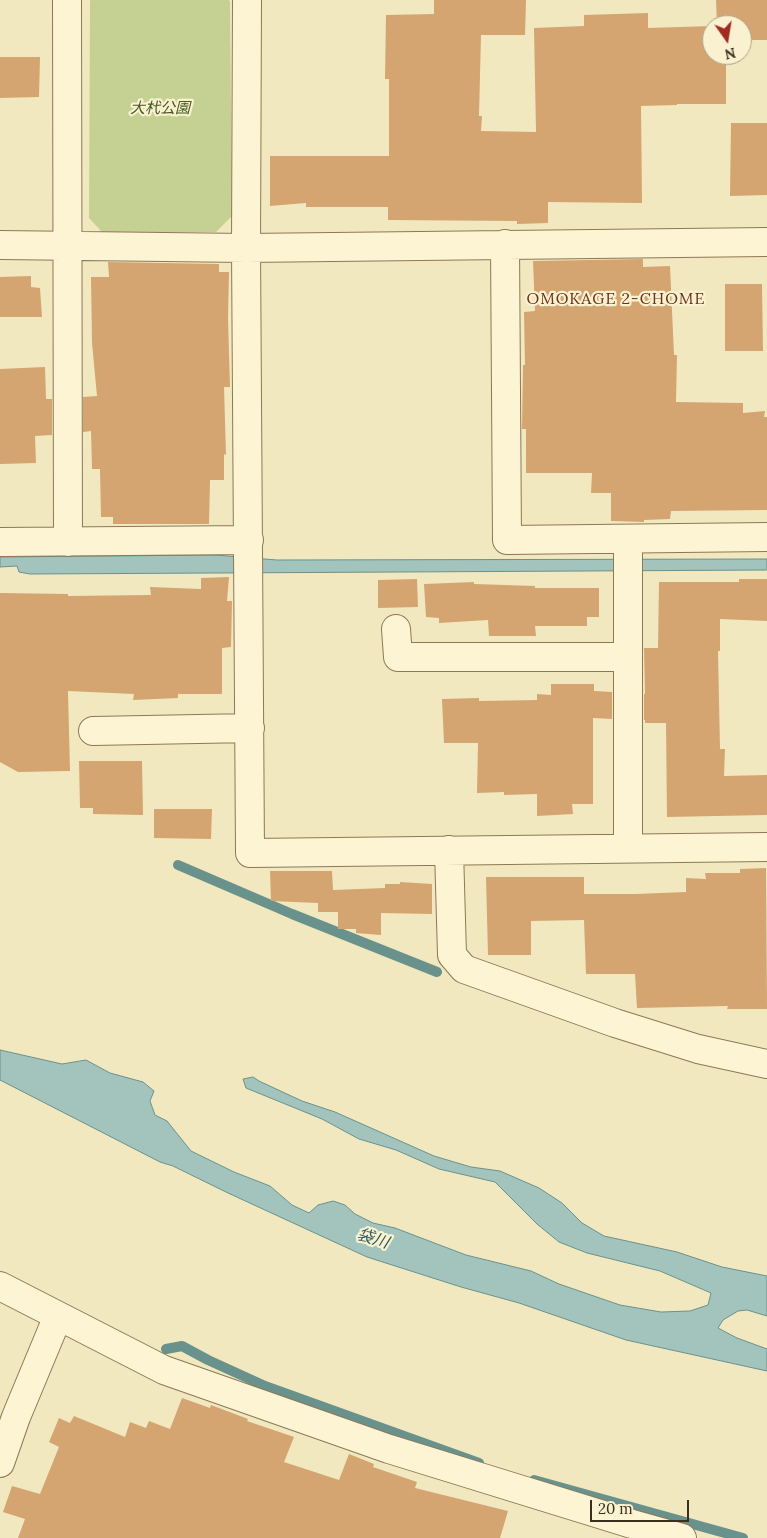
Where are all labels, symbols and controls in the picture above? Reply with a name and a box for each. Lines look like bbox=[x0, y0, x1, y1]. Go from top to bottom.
north arrow bbox=[702, 15, 752, 65]
text: N bbox=[723, 44, 737, 64]
park label: 大杙公園 bbox=[130, 100, 190, 118]
district label: OMOKAGE 2-CHOME bbox=[525, 289, 707, 309]
water label: 袋川 bbox=[355, 1225, 391, 1253]
scale bar bbox=[592, 1490, 691, 1522]
text: 20 m bbox=[598, 1499, 633, 1518]

